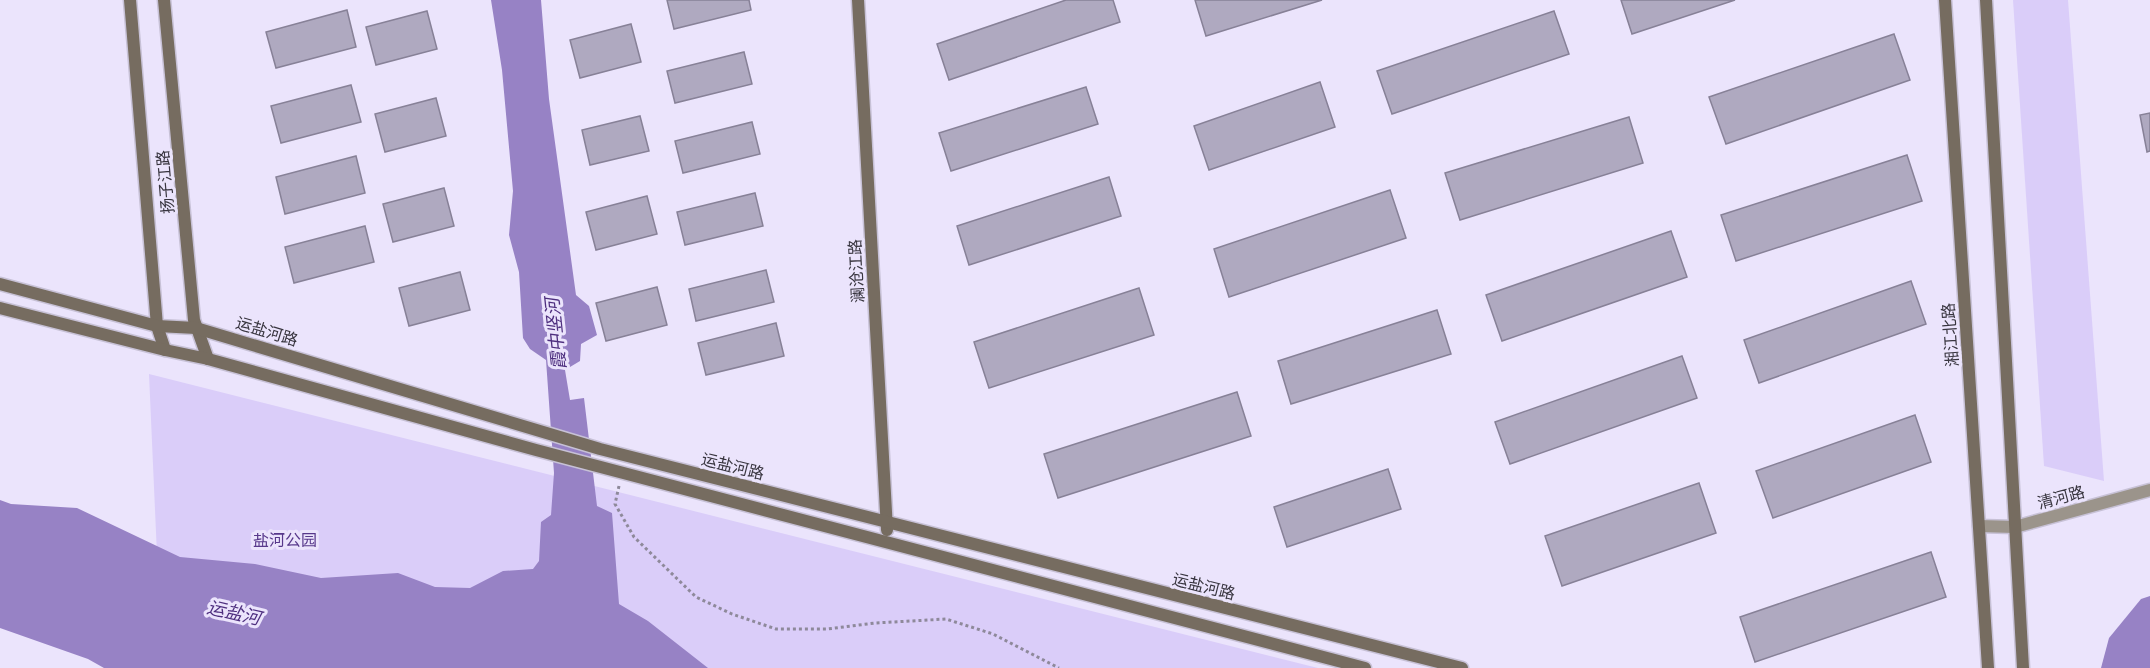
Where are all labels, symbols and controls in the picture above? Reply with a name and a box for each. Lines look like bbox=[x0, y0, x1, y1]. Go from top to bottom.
street label: 扬子江路 bbox=[151, 149, 179, 215]
street label: 澜沧江路 bbox=[843, 238, 869, 304]
water label: 霞中竖河 bbox=[539, 294, 571, 371]
street label: 湘江北路 bbox=[1937, 302, 1963, 368]
street label: 运盐河路 bbox=[233, 311, 301, 351]
street label: 运盐河路 bbox=[699, 448, 767, 484]
street label: 清河路 bbox=[2035, 480, 2087, 514]
park label: 盐河公园 bbox=[253, 529, 317, 551]
street label: 运盐河路 bbox=[1170, 568, 1238, 604]
water label: 运盐河 bbox=[205, 594, 266, 630]

